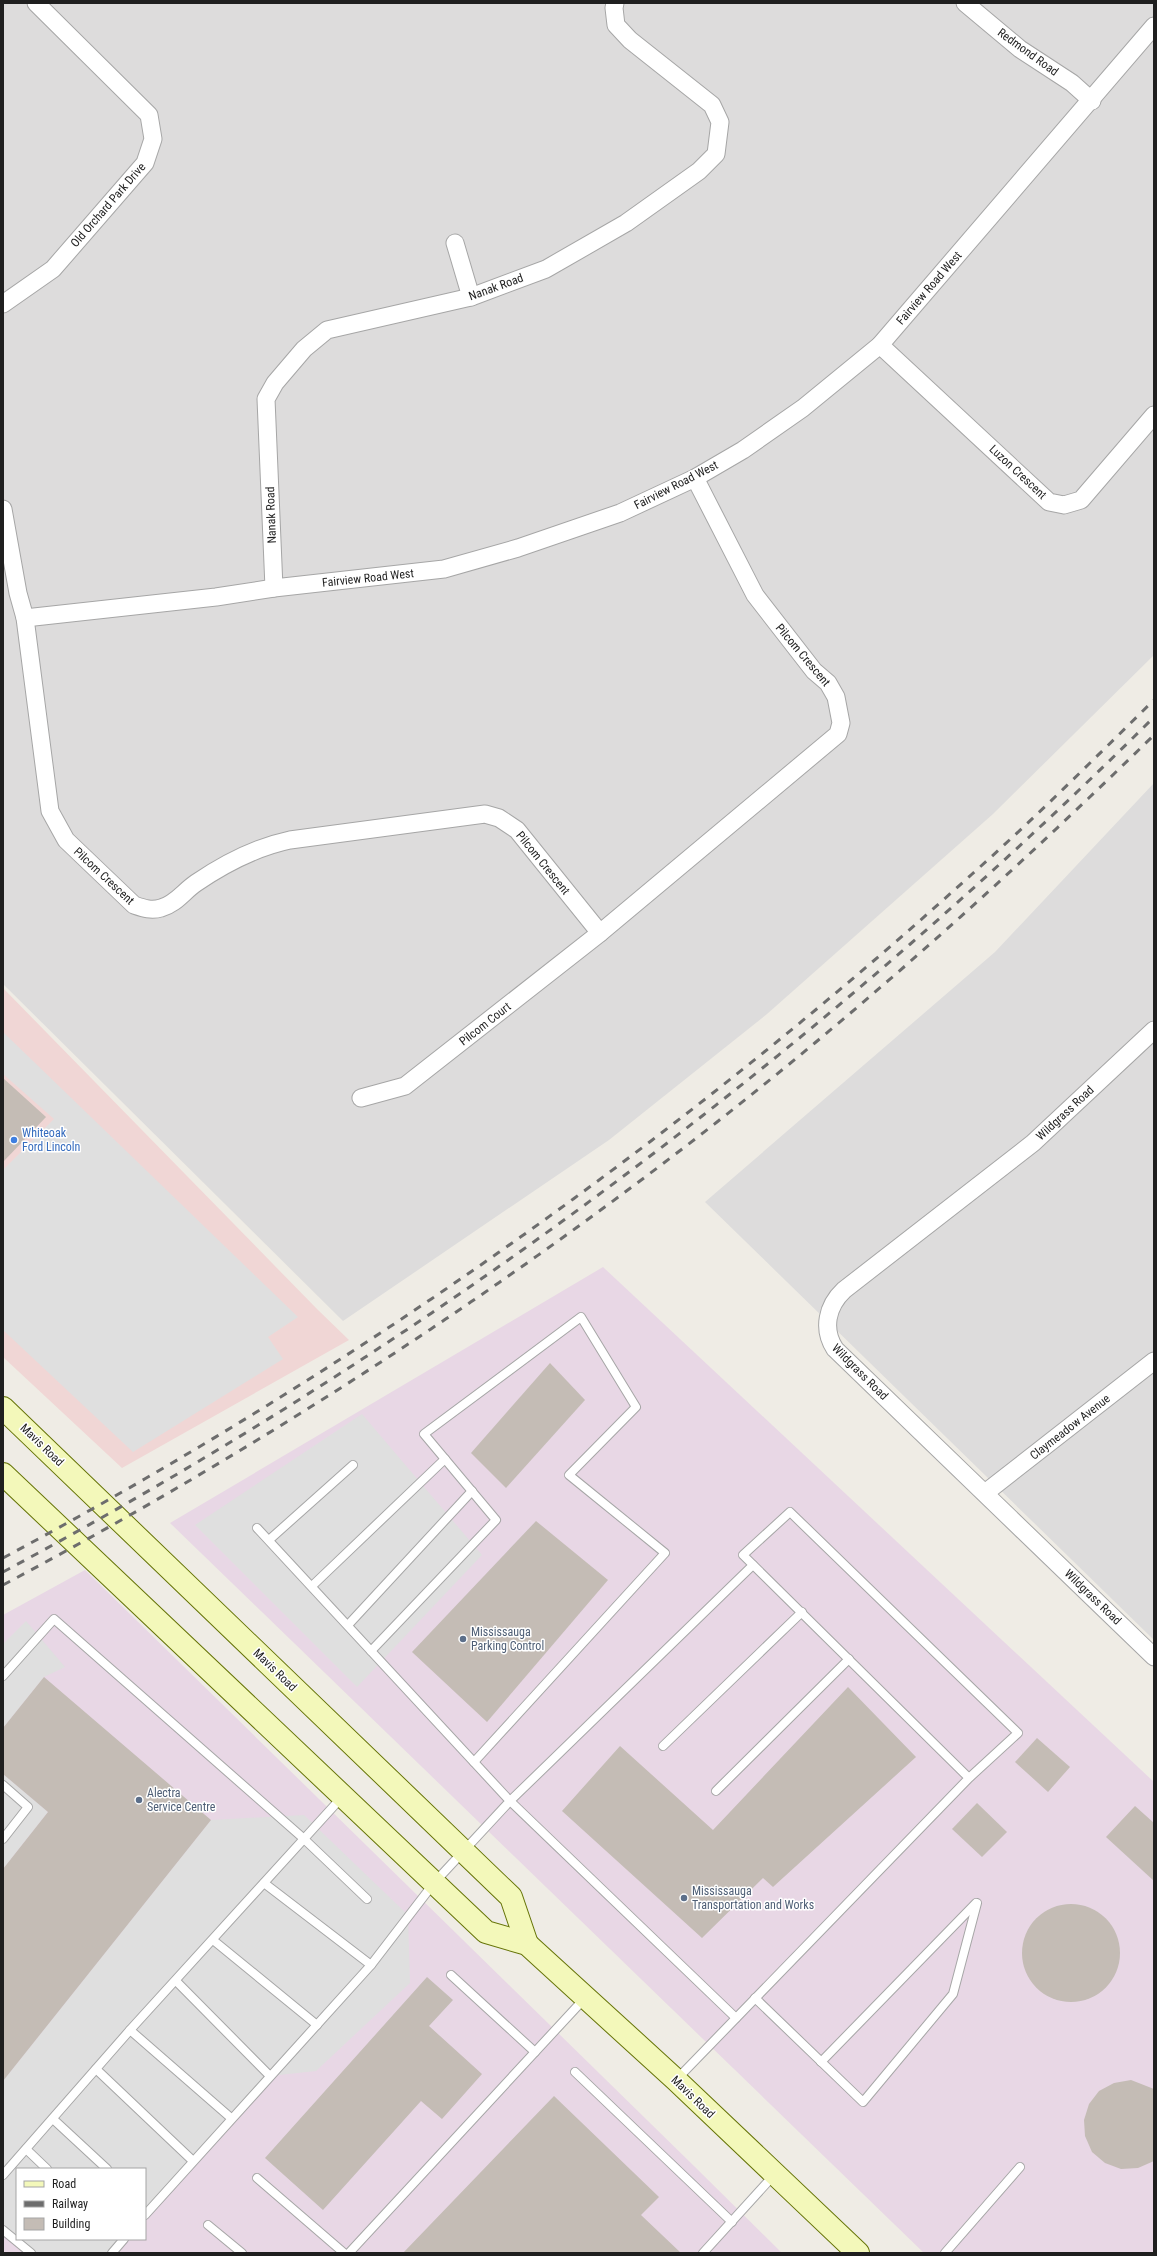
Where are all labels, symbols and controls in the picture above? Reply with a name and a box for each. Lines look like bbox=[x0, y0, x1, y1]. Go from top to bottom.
street label: Redmond Road bbox=[995, 25, 1061, 79]
street label: Old Orchard Park Drive bbox=[68, 160, 149, 250]
street label: Fairview Road West bbox=[893, 248, 965, 327]
street label: Nanak Road bbox=[467, 271, 525, 303]
street label: Luzon Crescent bbox=[987, 442, 1050, 502]
street label: Fairview Road West bbox=[632, 458, 721, 512]
street label: Nanak Road bbox=[263, 486, 279, 544]
street label: Fairview Road West bbox=[321, 566, 415, 590]
street label: Pilcom Crescent bbox=[773, 621, 834, 690]
street label: Pilcom Crescent bbox=[513, 828, 573, 898]
street label: Pilcom Crescent bbox=[71, 844, 137, 908]
street label: Pilcom Court bbox=[456, 999, 514, 1048]
street label: Wildgrass Road bbox=[1033, 1083, 1097, 1143]
place label: Whiteoak Ford Lincoln bbox=[22, 1126, 81, 1154]
marker: Whiteoak Ford Lincoln bbox=[9, 1135, 19, 1145]
street label: Wildgrass Road bbox=[829, 1341, 891, 1403]
street label: Claymeadow Avenue bbox=[1027, 1391, 1113, 1463]
street label: Mavis Road bbox=[17, 1421, 67, 1469]
street label: Wildgrass Road bbox=[1062, 1566, 1124, 1628]
place label: Mississauga Parking Control bbox=[471, 1625, 544, 1653]
marker: Mississauga Parking Control bbox=[458, 1634, 468, 1644]
street label: Mavis Road bbox=[250, 1646, 300, 1694]
place label: Alectra Service Centre bbox=[147, 1786, 216, 1814]
marker: Alectra Service Centre bbox=[134, 1795, 144, 1805]
place label: Mississauga Transportation and Works bbox=[692, 1884, 814, 1912]
marker: Mississauga Transportation and Works bbox=[679, 1893, 689, 1903]
street label: Mavis Road bbox=[668, 2073, 718, 2121]
legend bbox=[16, 2168, 146, 2240]
text: Road bbox=[52, 2177, 76, 2191]
text: Railway bbox=[52, 2197, 88, 2211]
text: Building bbox=[52, 2217, 90, 2231]

